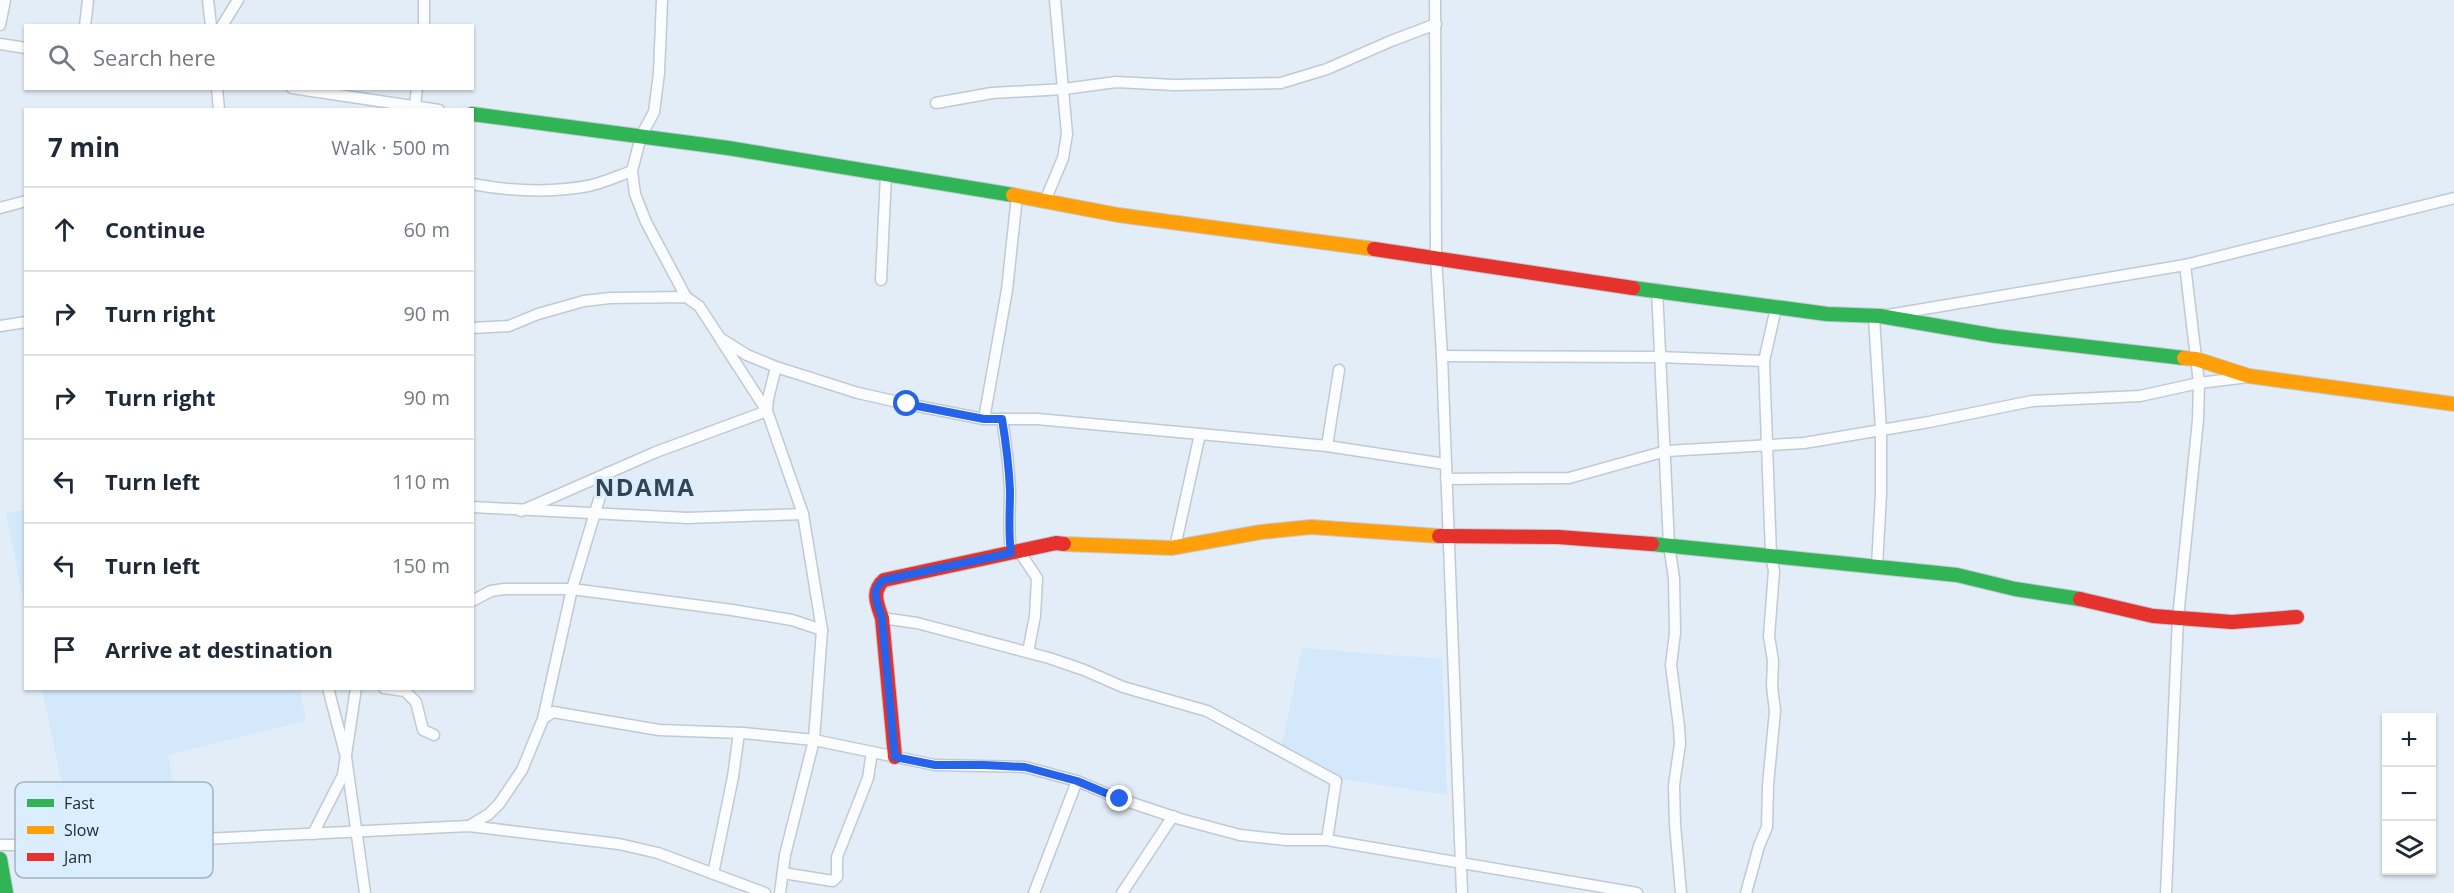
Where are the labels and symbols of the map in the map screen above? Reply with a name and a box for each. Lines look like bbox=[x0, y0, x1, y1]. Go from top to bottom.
route start bbox=[893, 390, 919, 416]
district label: NDAMA bbox=[595, 470, 695, 503]
legend bbox=[15, 782, 213, 878]
route end bbox=[1106, 785, 1132, 811]
text: Fast bbox=[64, 792, 95, 814]
text: Slow bbox=[64, 819, 99, 841]
text: Jam bbox=[62, 846, 92, 868]

